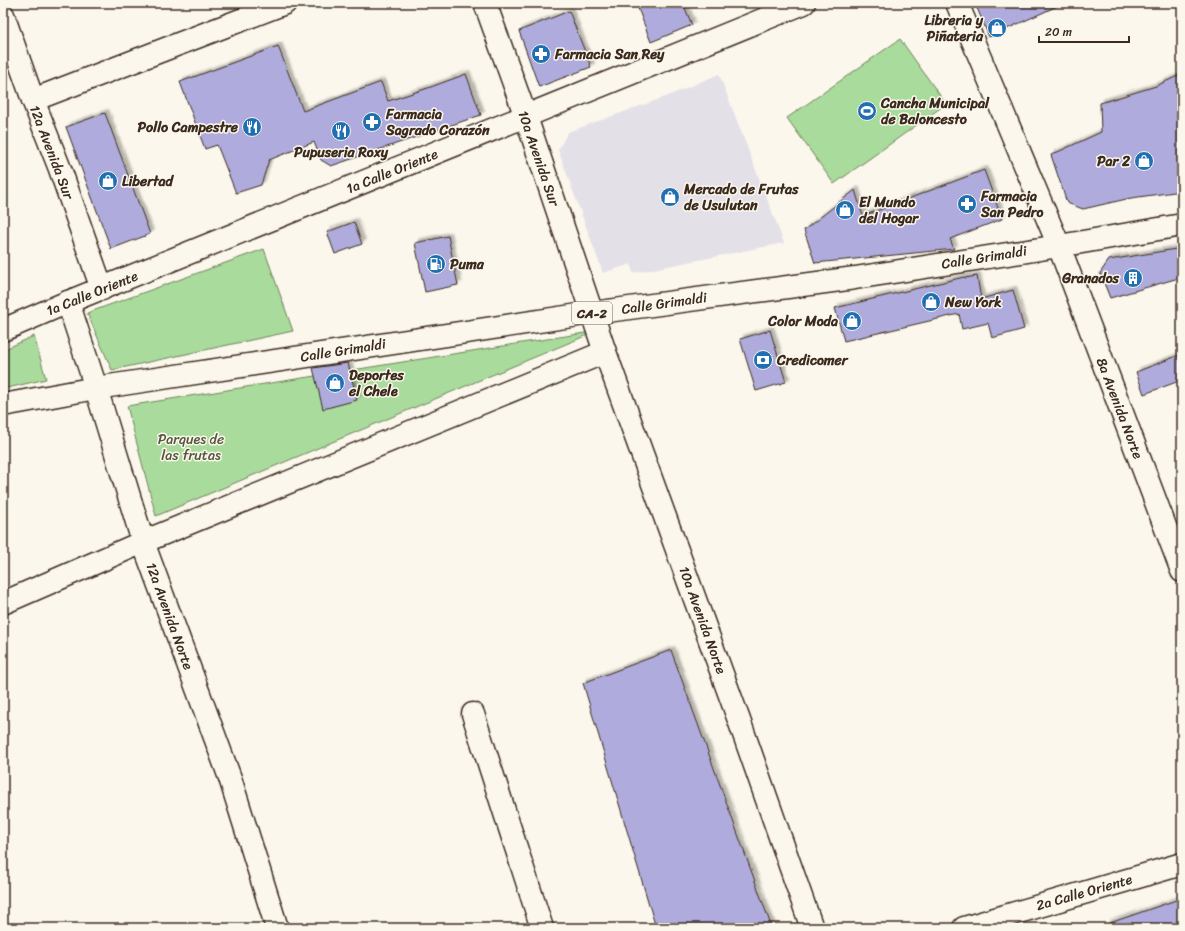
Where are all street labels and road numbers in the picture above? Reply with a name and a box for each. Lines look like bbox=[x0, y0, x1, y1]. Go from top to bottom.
street label: 12a Avenida Sur bbox=[22, 101, 81, 204]
street label: 10a Avenida Sur bbox=[510, 107, 567, 211]
street label: 1a Calle Oriente bbox=[342, 142, 442, 201]
street label: Calle Grimaldi bbox=[940, 238, 1030, 277]
street label: 1a Calle Oriente bbox=[42, 264, 142, 323]
street label: Calle Grimaldi bbox=[620, 285, 709, 322]
road number: CA-2 bbox=[572, 302, 612, 324]
street label: Calle Grimaldi bbox=[299, 331, 389, 370]
street label: 8a Avenida Norte bbox=[1089, 354, 1150, 463]
street label: 12a Avenida Norte bbox=[139, 559, 201, 674]
street label: 10a Avenida Norte bbox=[671, 563, 734, 678]
street label: 2a Calle Oriente bbox=[1033, 867, 1135, 918]

